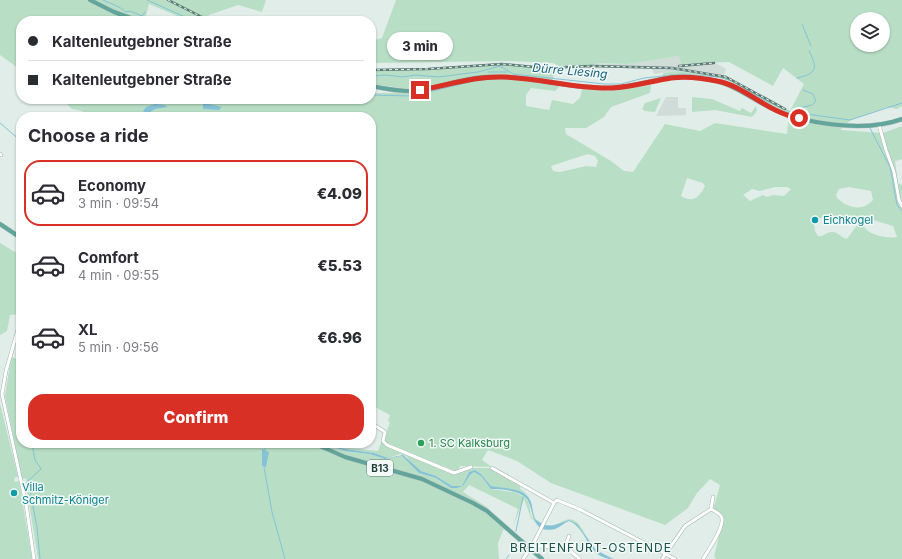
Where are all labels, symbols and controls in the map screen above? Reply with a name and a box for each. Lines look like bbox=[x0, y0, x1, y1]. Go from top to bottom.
map controls bbox=[850, 12, 890, 52]
button: layers bbox=[850, 12, 890, 52]
text: Kaltenleutgebner Straße bbox=[52, 32, 232, 51]
callout: 3 min bbox=[387, 32, 453, 60]
text: 3 min bbox=[402, 38, 438, 54]
water label: Dürre Liesing bbox=[532, 60, 608, 81]
text: Kaltenleutgebner Straße bbox=[52, 70, 232, 89]
route end bbox=[411, 81, 429, 99]
route start bbox=[790, 109, 808, 127]
text: Choose a ride bbox=[28, 125, 149, 146]
icon: car bbox=[30, 175, 66, 211]
text: Economy bbox=[78, 176, 146, 195]
text: €4.09 bbox=[317, 184, 362, 203]
text: 3 min · 09:54 bbox=[78, 195, 159, 211]
place label: Eichkogel bbox=[823, 213, 873, 227]
marker: Eichkogel bbox=[810, 215, 820, 225]
icon: car bbox=[30, 247, 66, 283]
text: Comfort bbox=[78, 248, 139, 267]
text: €5.53 bbox=[317, 256, 362, 275]
text: 4 min · 09:55 bbox=[78, 267, 159, 283]
icon: car bbox=[30, 319, 66, 355]
text: XL bbox=[78, 320, 98, 339]
text: €6.96 bbox=[317, 328, 362, 347]
text: 5 min · 09:56 bbox=[78, 339, 159, 355]
button: Confirm bbox=[28, 394, 364, 440]
place label: 1. SC Kalksburg bbox=[429, 436, 510, 450]
marker: 1. SC Kalksburg bbox=[416, 438, 426, 448]
road number: B13 bbox=[367, 460, 393, 476]
place label: Villa Schmitz-Königer bbox=[22, 480, 109, 507]
marker: Villa Schmitz-Königer bbox=[9, 488, 19, 498]
district label: BREITENFURT-OSTENDE bbox=[510, 540, 672, 555]

